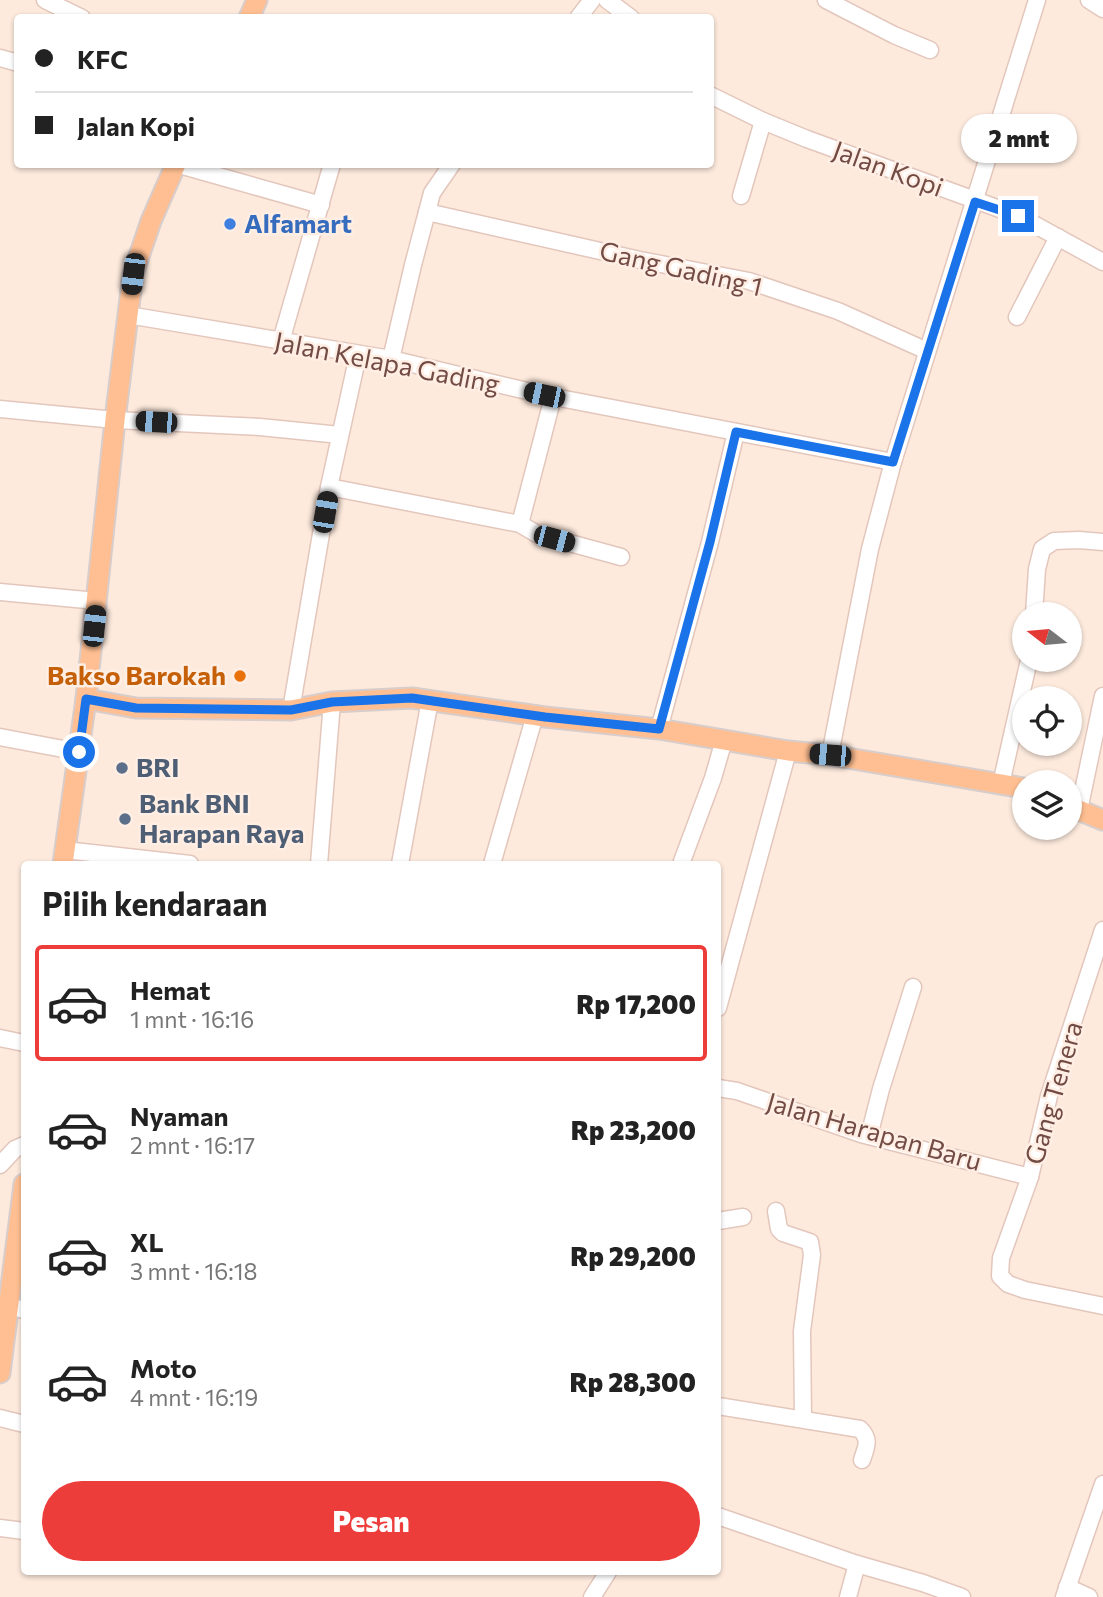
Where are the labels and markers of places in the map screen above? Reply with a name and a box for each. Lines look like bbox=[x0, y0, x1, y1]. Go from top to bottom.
place label: Alfamart bbox=[244, 207, 352, 238]
marker: Alfamart bbox=[222, 216, 238, 232]
place label: Bakso Barokah bbox=[47, 659, 226, 690]
marker: Bakso Barokah bbox=[232, 668, 248, 684]
place label: BRI bbox=[136, 751, 179, 782]
marker: BRI bbox=[114, 760, 130, 776]
place label: Bank BNI Harapan Raya bbox=[139, 787, 304, 848]
marker: Bank BNI Harapan Raya bbox=[117, 811, 133, 827]

